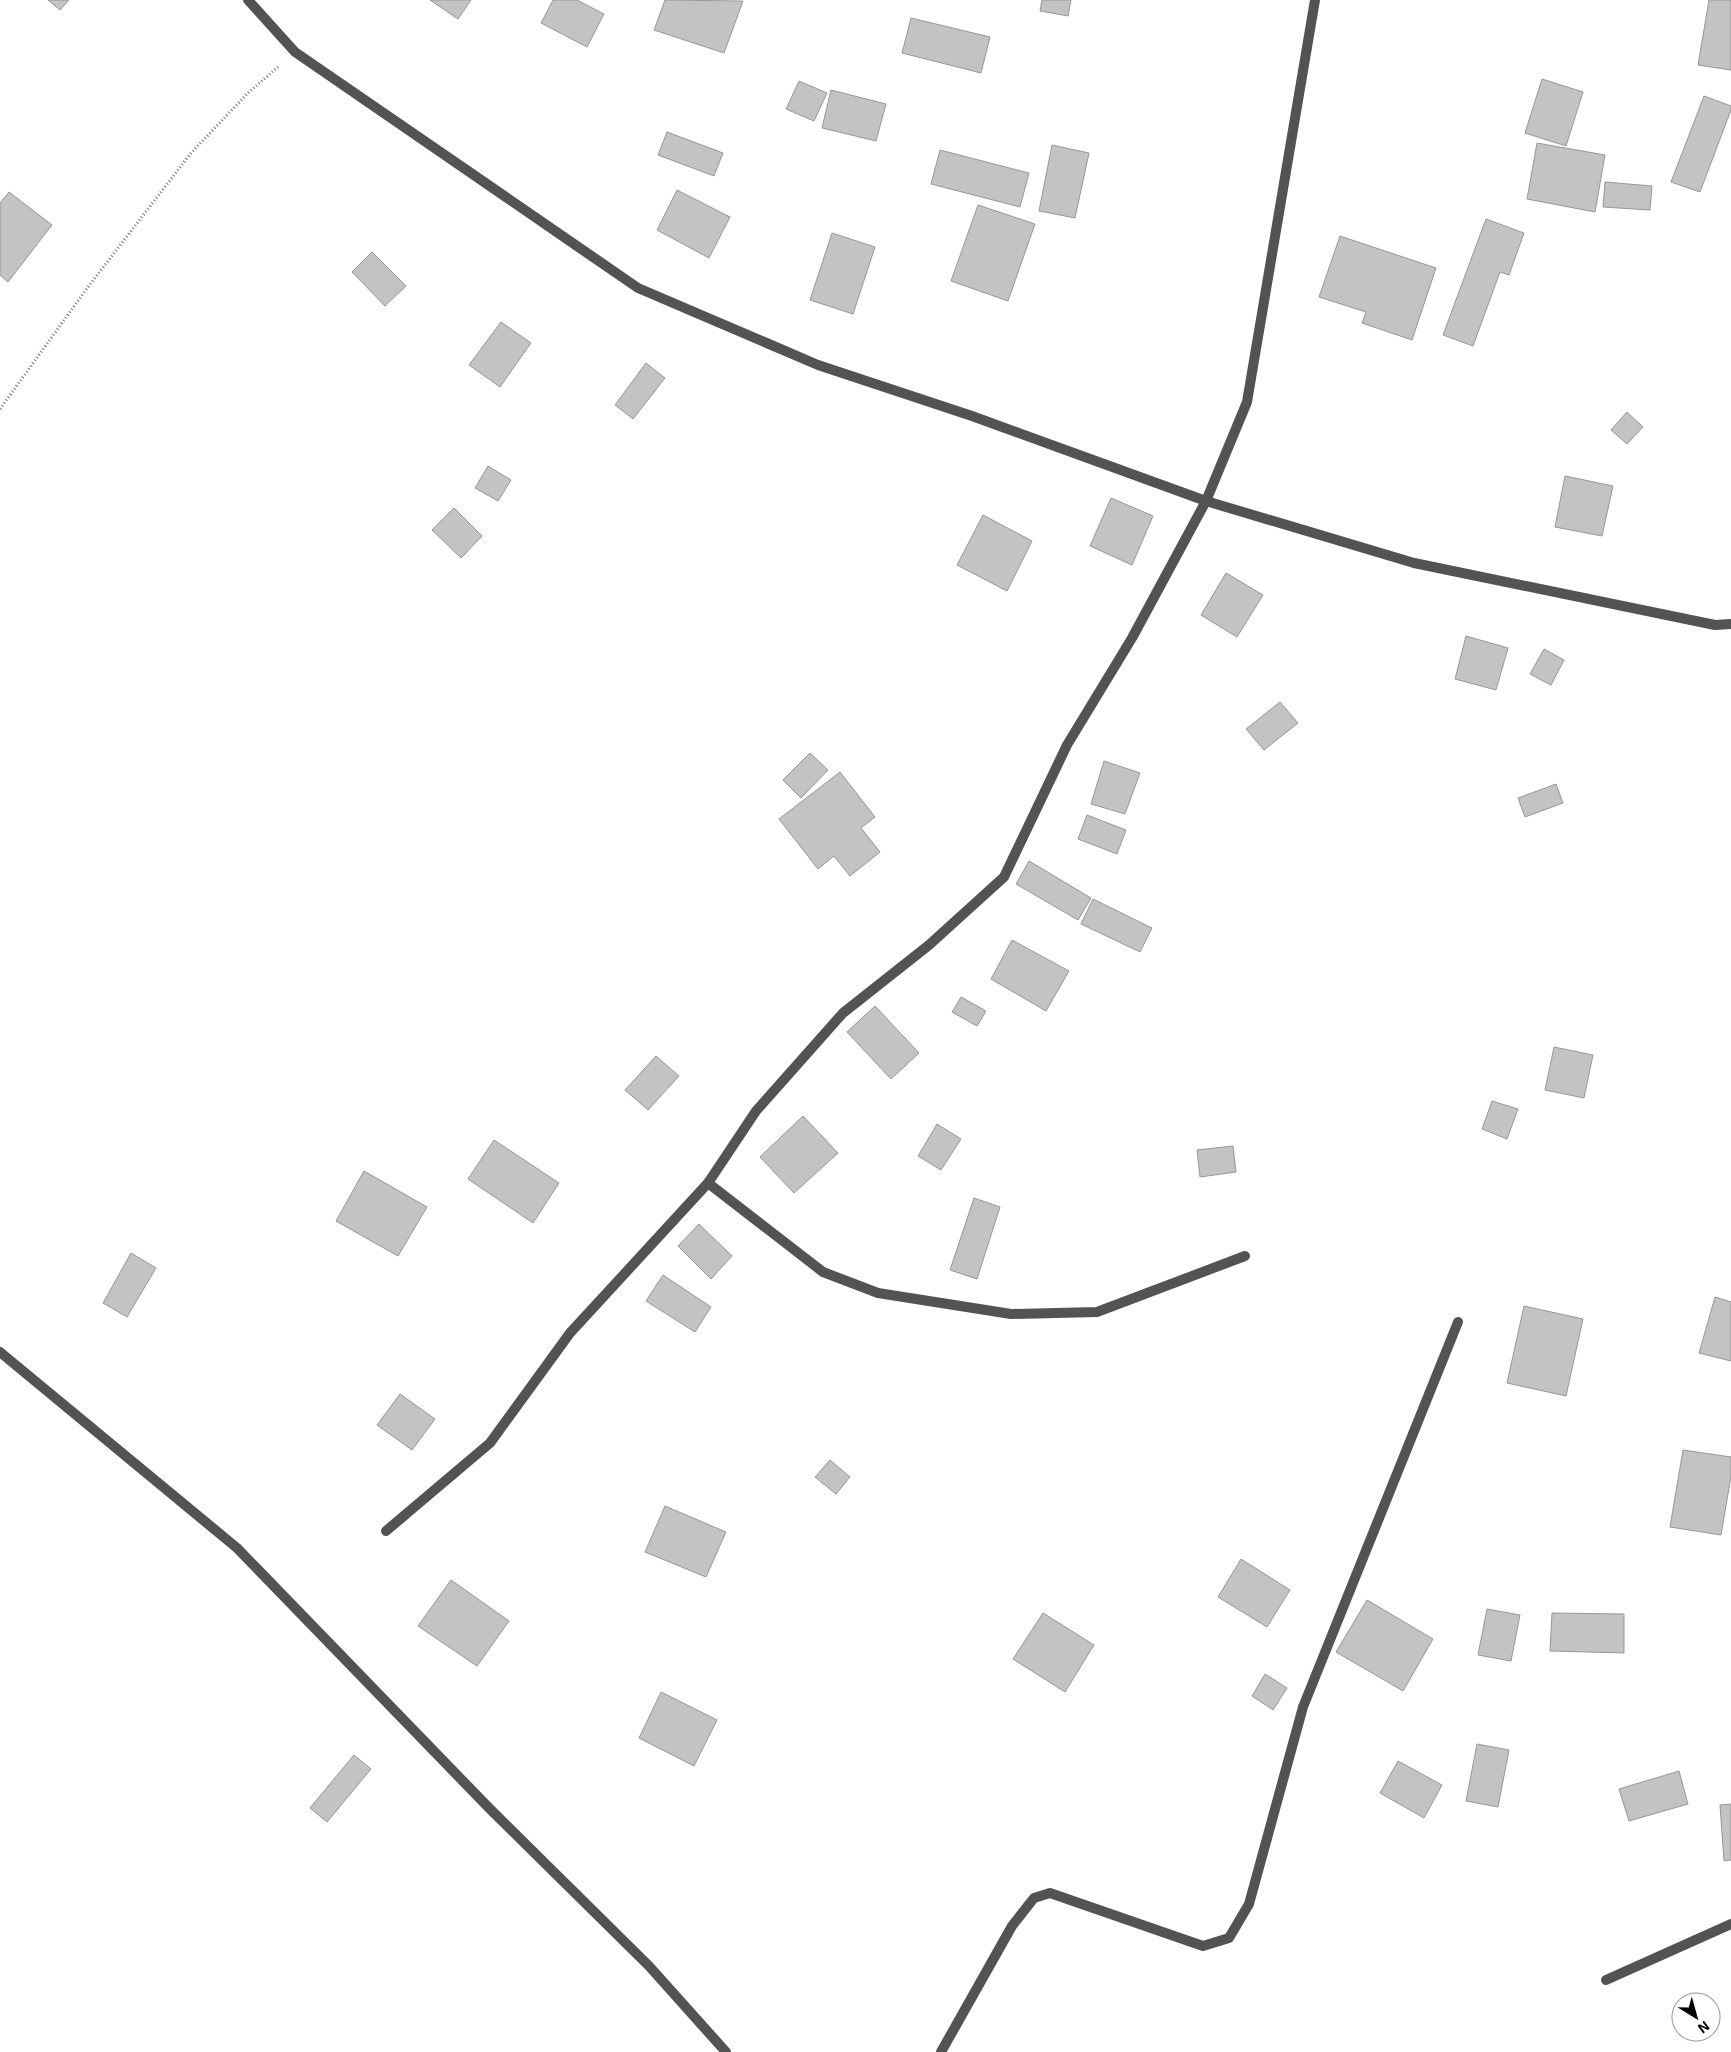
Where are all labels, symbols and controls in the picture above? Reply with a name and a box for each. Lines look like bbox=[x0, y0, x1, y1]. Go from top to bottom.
north arrow bbox=[1671, 1992, 1721, 2042]
text: N bbox=[1695, 2018, 1713, 2038]

